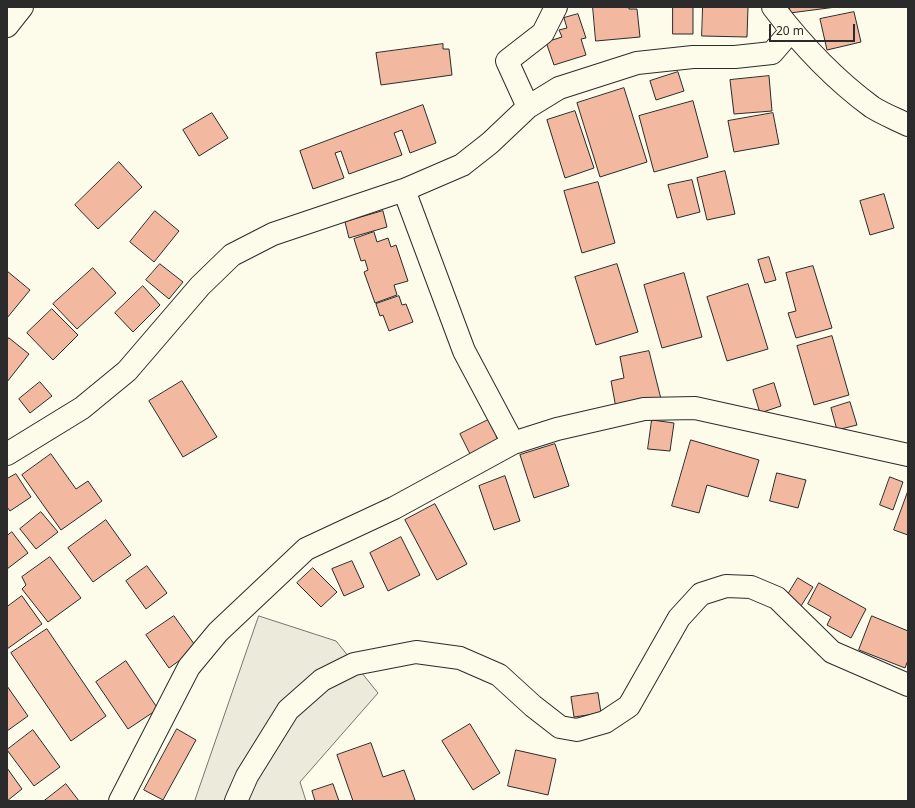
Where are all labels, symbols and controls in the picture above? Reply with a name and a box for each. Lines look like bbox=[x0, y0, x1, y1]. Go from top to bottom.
scale bar bbox=[771, 16, 857, 42]
text: 20 m bbox=[776, 22, 804, 39]

